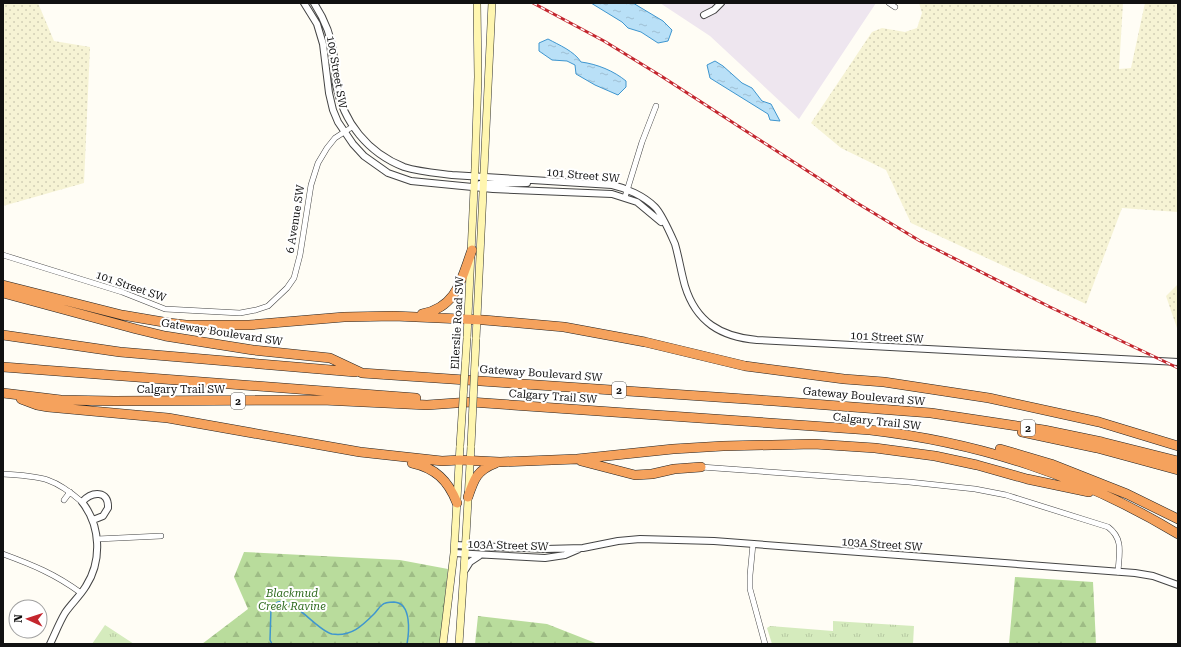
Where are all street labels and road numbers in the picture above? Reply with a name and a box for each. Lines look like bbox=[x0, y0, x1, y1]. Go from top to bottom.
street label: 100 Street SW bbox=[324, 35, 349, 110]
street label: 101 Street SW bbox=[546, 166, 621, 185]
street label: 6 Avenue SW bbox=[284, 183, 307, 254]
street label: 101 Street SW bbox=[94, 268, 168, 305]
street label: Ellerslie Road SW bbox=[449, 275, 466, 370]
street label: Gateway Boulevard SW bbox=[160, 316, 285, 349]
street label: 101 Street SW bbox=[850, 329, 925, 346]
street label: Gateway Boulevard SW bbox=[479, 363, 604, 384]
road number: 2 bbox=[612, 382, 626, 398]
street label: Calgary Trail SW bbox=[137, 383, 226, 396]
street label: Gateway Boulevard SW bbox=[802, 385, 927, 408]
street label: Calgary Trail SW bbox=[508, 387, 598, 406]
road number: 2 bbox=[231, 393, 245, 409]
street label: Calgary Trail SW bbox=[832, 410, 922, 433]
road number: 2 bbox=[1021, 420, 1035, 436]
street label: 103A Street SW bbox=[841, 535, 924, 554]
street label: 103A Street SW bbox=[467, 538, 550, 553]

